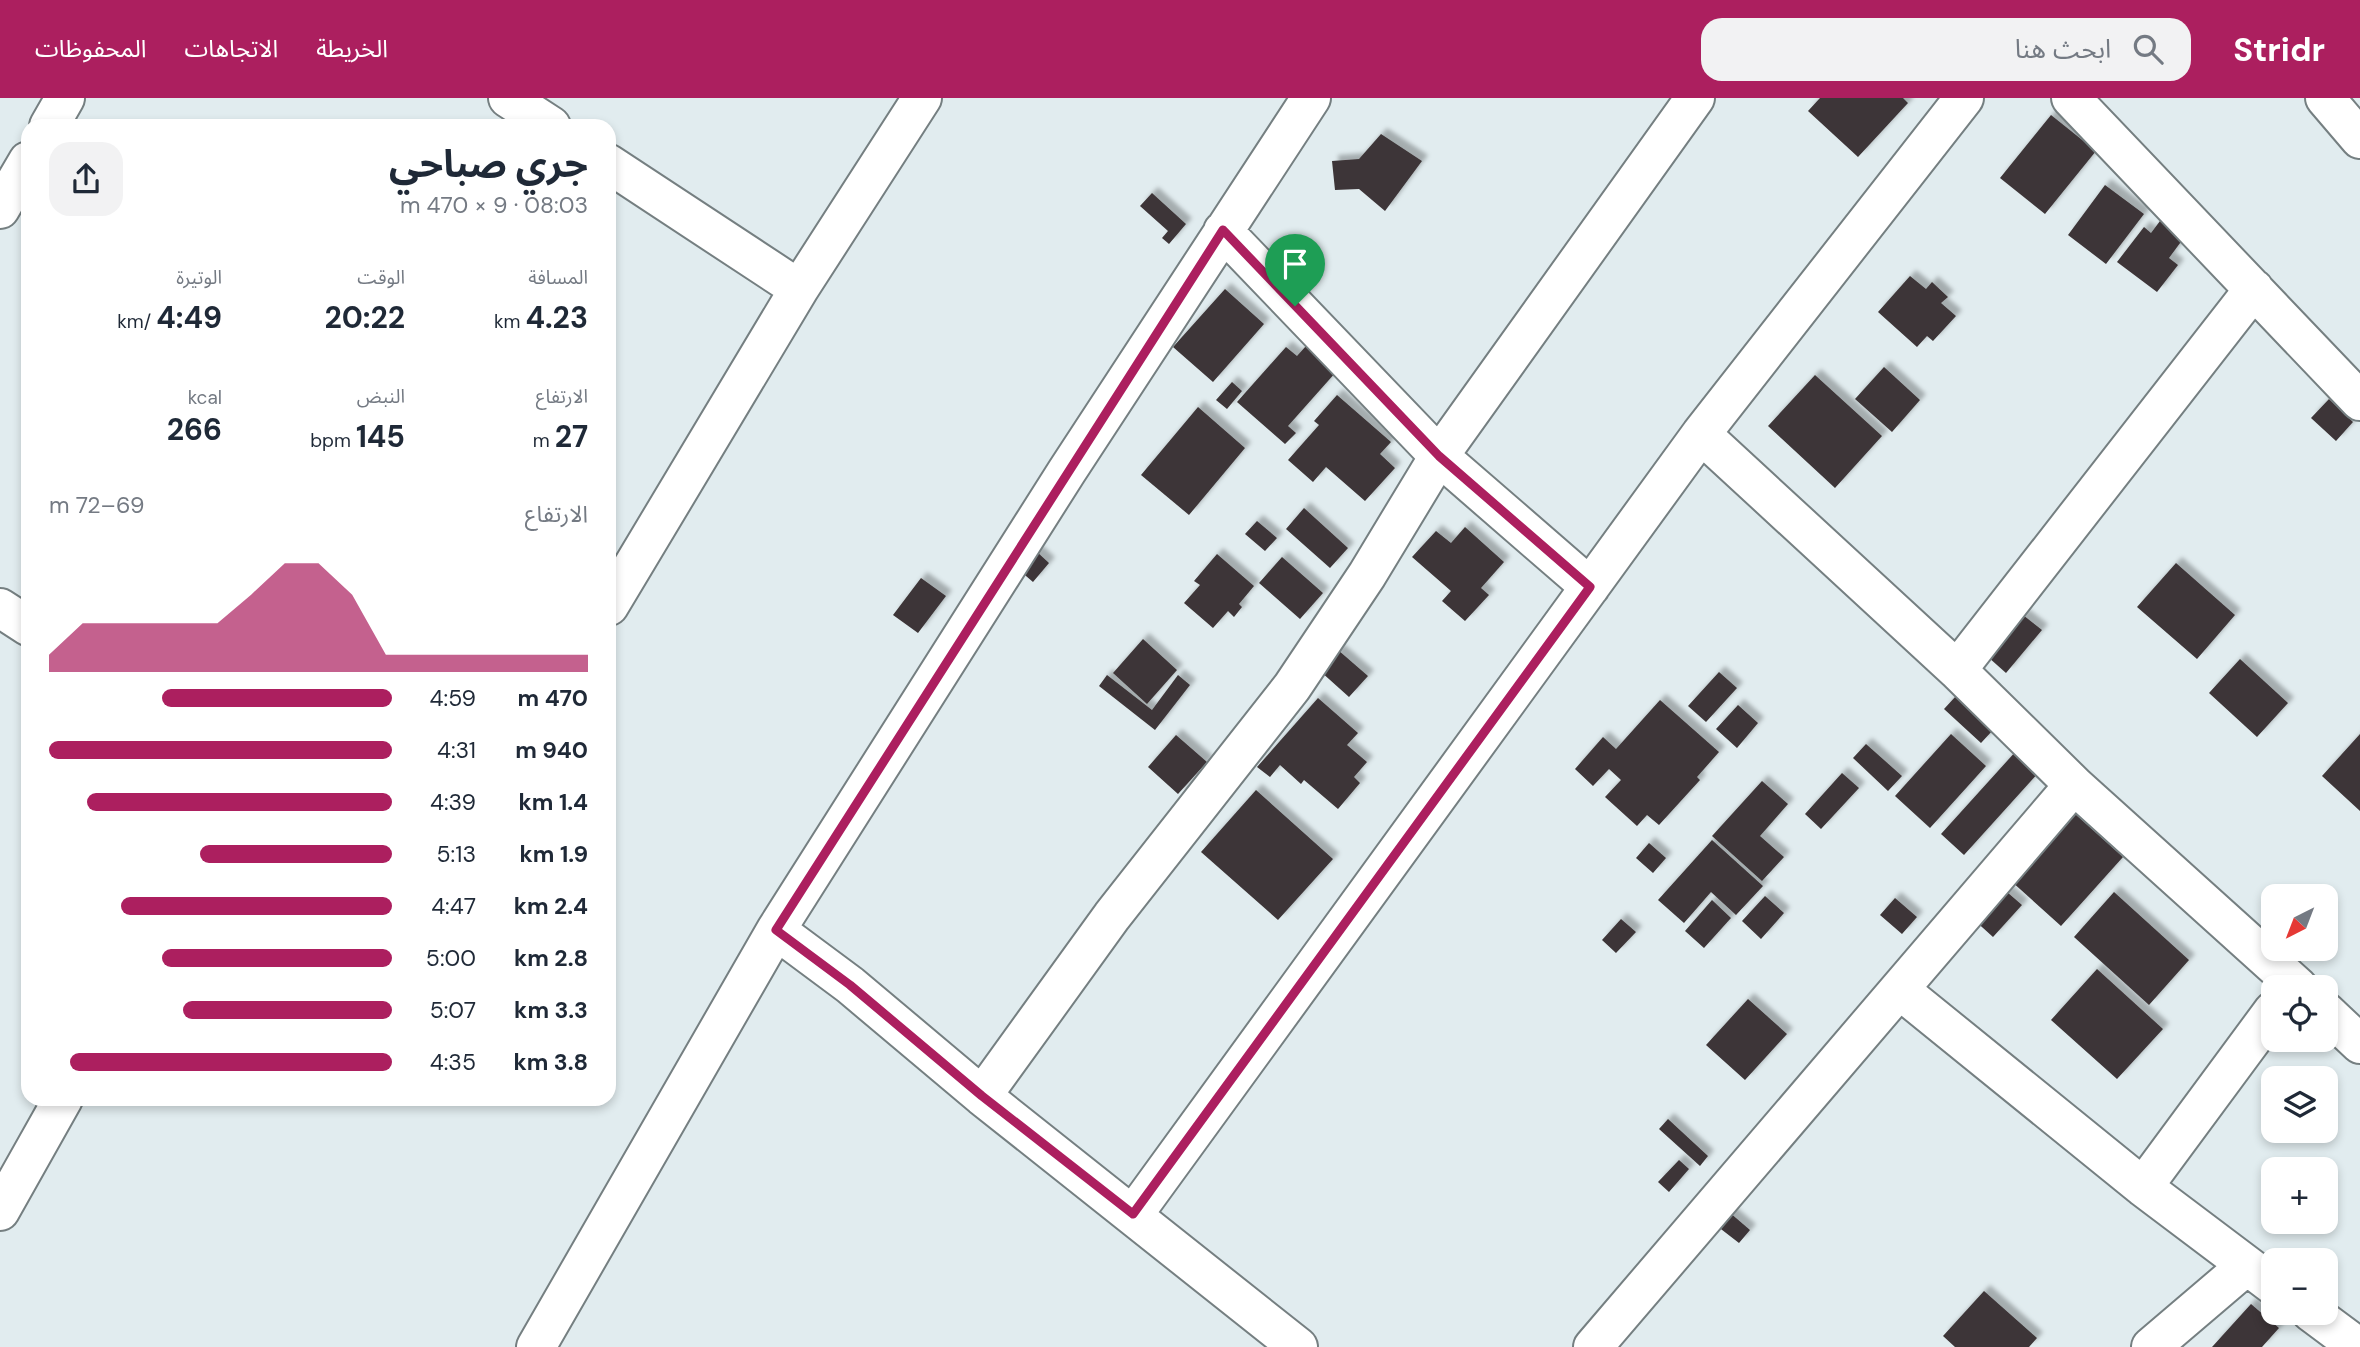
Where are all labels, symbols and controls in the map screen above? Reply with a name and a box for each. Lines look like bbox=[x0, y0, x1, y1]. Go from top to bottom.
search box bbox=[1701, 18, 2191, 81]
text: Stridr bbox=[2233, 28, 2325, 71]
icon: search bbox=[2129, 30, 2167, 68]
text: ابحث هنا bbox=[2015, 32, 2111, 66]
text: المحفوظات bbox=[35, 33, 146, 64]
text: الاتجاهات bbox=[184, 33, 278, 64]
text: الخريطة bbox=[316, 33, 388, 64]
text: جري صباحي bbox=[389, 139, 588, 189]
button: share bbox=[49, 142, 123, 216]
text: 08:03 · 9 × 470 m bbox=[400, 190, 588, 220]
pin bbox=[1265, 234, 1325, 306]
icon: arrive bbox=[1276, 245, 1314, 283]
text: الوتيرة bbox=[176, 265, 222, 290]
text: الوقت bbox=[357, 265, 405, 290]
text: المسافة bbox=[528, 265, 588, 290]
text: 4:49 bbox=[156, 298, 222, 337]
text: 20:22 bbox=[324, 298, 405, 337]
text: 4.23 bbox=[526, 298, 588, 337]
text: /km bbox=[117, 309, 156, 334]
text: km bbox=[494, 309, 526, 334]
text: النبض bbox=[357, 384, 405, 409]
text: الارتفاع bbox=[536, 384, 588, 409]
text: kcal bbox=[188, 385, 222, 410]
text: 266 bbox=[167, 410, 222, 449]
text: 145 bbox=[356, 417, 405, 456]
text: 27 bbox=[555, 417, 588, 456]
text: bpm bbox=[310, 428, 356, 453]
text: m bbox=[533, 428, 555, 453]
text: 69–72 m bbox=[49, 490, 144, 520]
text: الارتفاع bbox=[525, 499, 588, 529]
text: 4:59 bbox=[430, 683, 476, 713]
text: 470 m bbox=[518, 683, 588, 713]
text: 4:31 bbox=[437, 735, 476, 765]
text: 940 m bbox=[515, 735, 588, 765]
text: 4:39 bbox=[430, 787, 476, 817]
text: 1.4 km bbox=[519, 787, 588, 817]
text: 5:13 bbox=[437, 839, 476, 869]
text: 1.9 km bbox=[520, 839, 588, 869]
north arrow bbox=[2261, 884, 2338, 961]
map controls bbox=[2261, 884, 2338, 1325]
text: 4:47 bbox=[431, 891, 476, 921]
text: 2.4 km bbox=[514, 891, 588, 921]
text: 5:00 bbox=[426, 943, 476, 973]
text: 2.8 km bbox=[514, 943, 588, 973]
button: locate bbox=[2261, 975, 2338, 1052]
text: 5:07 bbox=[430, 995, 476, 1025]
text: 3.3 km bbox=[514, 995, 588, 1025]
text: 4:35 bbox=[430, 1047, 476, 1077]
text: 3.8 km bbox=[513, 1047, 588, 1077]
button: layers bbox=[2261, 1066, 2338, 1143]
button: + bbox=[2261, 1157, 2338, 1234]
button: − bbox=[2261, 1248, 2338, 1325]

